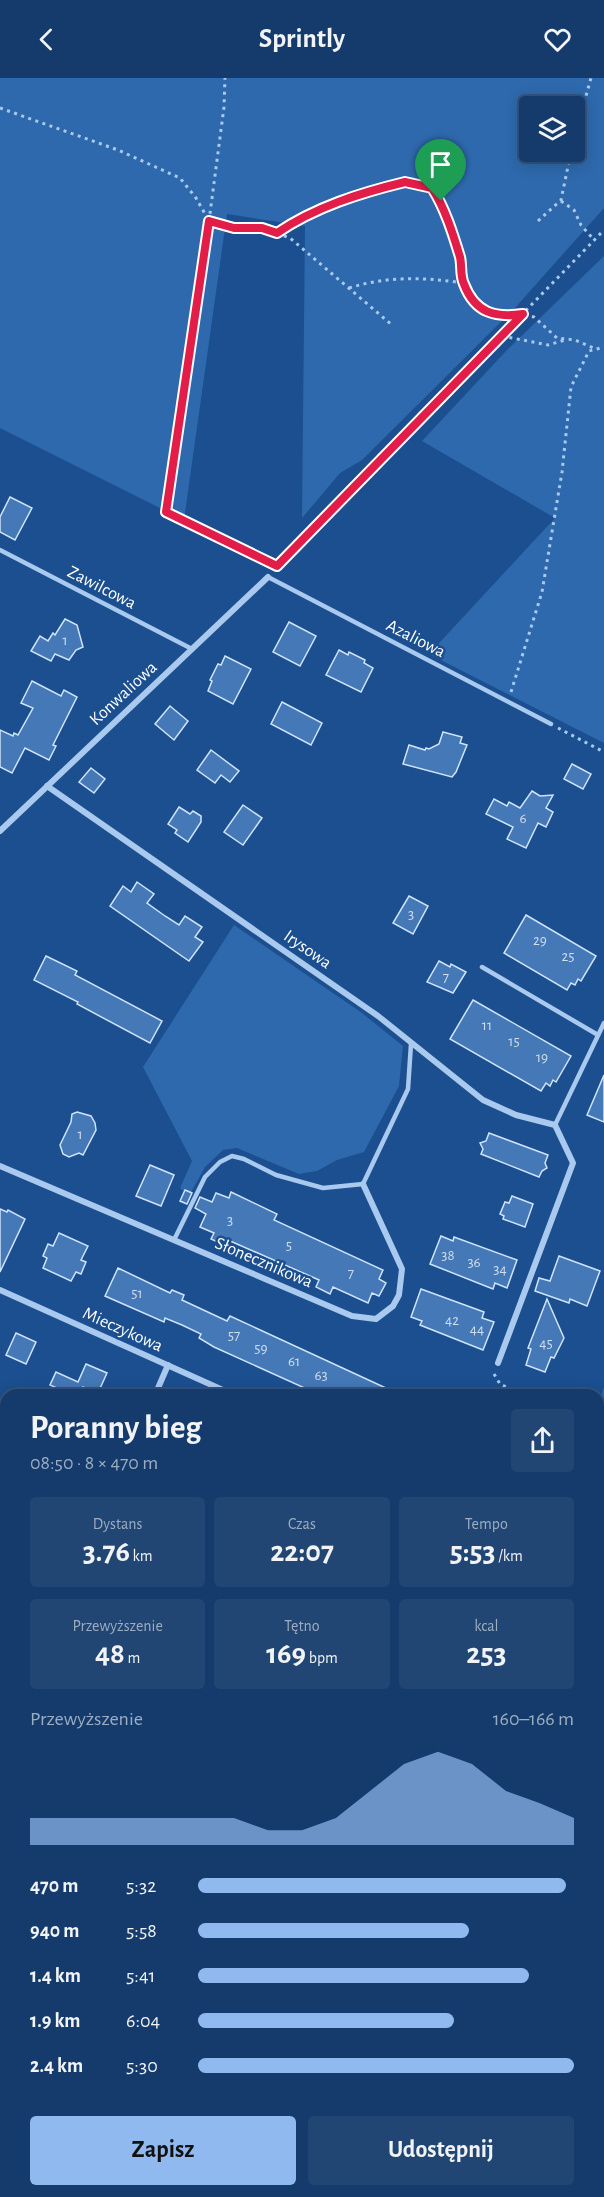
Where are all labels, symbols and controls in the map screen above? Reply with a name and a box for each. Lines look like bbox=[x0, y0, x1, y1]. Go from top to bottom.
icon: back bbox=[30, 23, 63, 56]
icon: heart bbox=[541, 23, 574, 56]
text: Sprintly bbox=[259, 25, 345, 52]
map controls bbox=[519, 96, 585, 162]
button: layers bbox=[519, 96, 585, 162]
pin bbox=[415, 139, 466, 201]
icon: arrive bbox=[424, 148, 457, 181]
street label: Zawilcowa bbox=[64, 563, 139, 613]
street label: Azaliowa bbox=[383, 616, 448, 661]
house number: 1 bbox=[62, 633, 68, 648]
street label: Konwaliowa bbox=[87, 658, 161, 729]
house number: 6 bbox=[519, 811, 527, 826]
house number: 3 bbox=[408, 907, 414, 922]
street label: Irysowa bbox=[280, 927, 335, 973]
house number: 29 bbox=[533, 933, 547, 948]
house number: 25 bbox=[561, 949, 575, 964]
house number: 7 bbox=[443, 970, 449, 985]
house number: 11 bbox=[482, 1018, 492, 1033]
house number: 15 bbox=[508, 1034, 520, 1049]
house number: 19 bbox=[536, 1050, 548, 1065]
house number: 1 bbox=[77, 1127, 83, 1142]
house number: 3 bbox=[227, 1213, 233, 1228]
street label: Słonecznikowa bbox=[212, 1234, 315, 1292]
house number: 5 bbox=[286, 1238, 292, 1253]
house number: 38 bbox=[441, 1248, 455, 1263]
house number: 36 bbox=[467, 1255, 481, 1270]
house number: 34 bbox=[493, 1262, 507, 1277]
house number: 7 bbox=[348, 1266, 354, 1281]
house number: 51 bbox=[131, 1286, 143, 1301]
street label: Mieczykowa bbox=[80, 1304, 165, 1356]
house number: 42 bbox=[445, 1313, 459, 1328]
house number: 44 bbox=[470, 1322, 484, 1337]
house number: 57 bbox=[228, 1328, 240, 1343]
house number: 45 bbox=[539, 1336, 553, 1351]
house number: 59 bbox=[254, 1341, 268, 1356]
house number: 61 bbox=[288, 1354, 300, 1369]
house number: 63 bbox=[314, 1368, 328, 1383]
button: share bbox=[511, 1409, 574, 1472]
text: Poranny bieg bbox=[30, 1412, 202, 1445]
text: 08:50 · 8 × 470 m bbox=[30, 1453, 158, 1473]
text: Dystans bbox=[93, 1516, 142, 1532]
text: Czas bbox=[288, 1516, 316, 1532]
text: Tempo bbox=[465, 1516, 508, 1532]
text: 3.76 bbox=[83, 1537, 130, 1567]
text: 22:07 bbox=[270, 1537, 334, 1567]
text: 5:53 bbox=[450, 1537, 496, 1567]
text: km bbox=[130, 1548, 153, 1564]
text: /km bbox=[496, 1548, 523, 1564]
text: Przewyższenie bbox=[72, 1618, 163, 1634]
text: Tętno bbox=[284, 1618, 320, 1634]
text: kcal bbox=[474, 1618, 499, 1634]
text: 48 bbox=[95, 1639, 125, 1669]
text: 169 bbox=[266, 1639, 306, 1669]
text: 253 bbox=[466, 1639, 506, 1669]
text: m bbox=[125, 1650, 140, 1666]
text: bpm bbox=[306, 1650, 338, 1666]
text: Przewyższenie bbox=[30, 1709, 143, 1729]
text: 160–166 m bbox=[493, 1709, 574, 1729]
text: 470 m bbox=[30, 1876, 78, 1896]
text: 5:32 bbox=[126, 1876, 156, 1896]
text: 940 m bbox=[30, 1921, 79, 1941]
text: 5:58 bbox=[126, 1921, 157, 1941]
text: 1.4 km bbox=[30, 1966, 81, 1986]
text: 5:41 bbox=[126, 1966, 155, 1986]
text: 1.9 km bbox=[30, 2011, 81, 2031]
text: 6:04 bbox=[126, 2011, 160, 2031]
text: 2.4 km bbox=[30, 2056, 83, 2076]
text: 5:30 bbox=[126, 2056, 158, 2076]
button: Zapisz bbox=[30, 2116, 296, 2185]
button: Udostępnij bbox=[308, 2116, 574, 2185]

